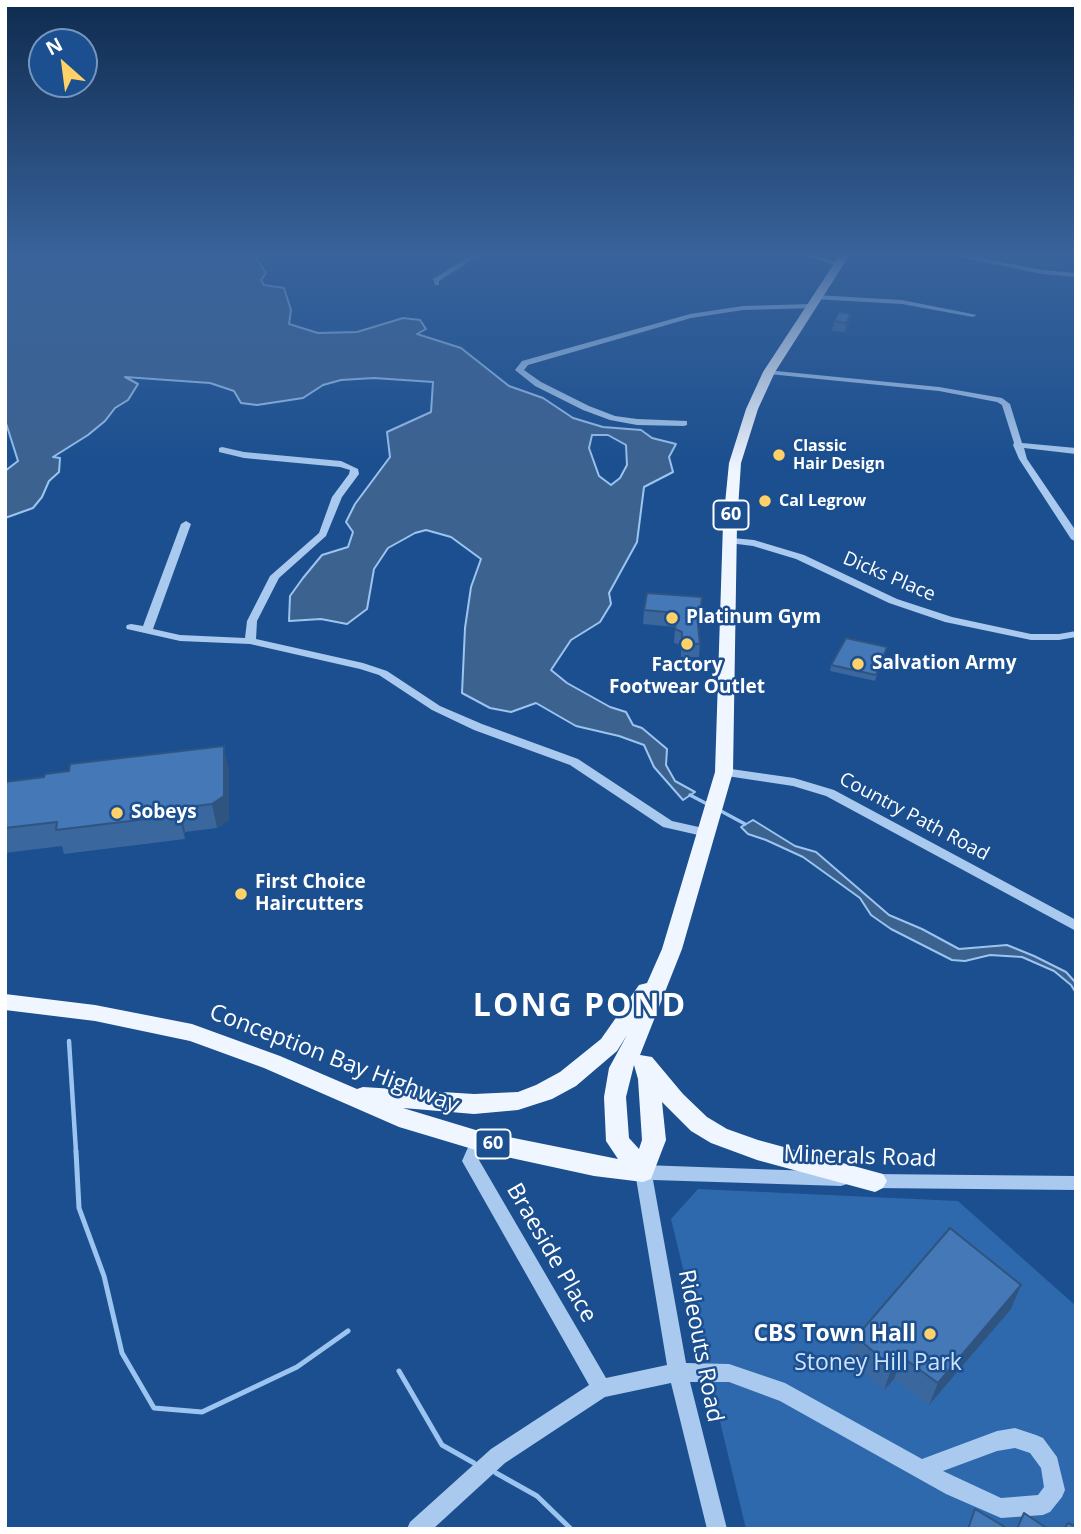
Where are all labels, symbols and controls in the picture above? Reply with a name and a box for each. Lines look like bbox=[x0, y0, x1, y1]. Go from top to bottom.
north arrow bbox=[28, 28, 98, 98]
text: N bbox=[41, 31, 67, 61]
place label: Classic Hair Design bbox=[793, 436, 885, 474]
marker: Classic Hair Design bbox=[771, 447, 787, 463]
place label: Cal Legrow bbox=[779, 491, 866, 511]
marker: Cal Legrow bbox=[757, 493, 773, 509]
road number: 60 bbox=[714, 500, 748, 530]
street label: Dicks Place bbox=[839, 547, 939, 607]
place label: Platinum Gym bbox=[686, 607, 821, 629]
marker: Platinum Gym bbox=[664, 610, 680, 626]
marker: Factory Footwear Outlet bbox=[679, 636, 695, 652]
place label: Salvation Army bbox=[872, 653, 1016, 675]
place label: Factory Footwear Outlet bbox=[609, 655, 765, 699]
marker: Salvation Army bbox=[850, 656, 866, 672]
street label: Country Path Road bbox=[835, 768, 993, 866]
place label: Sobeys bbox=[131, 802, 197, 824]
marker: Sobeys bbox=[109, 805, 125, 821]
place label: First Choice Haircutters bbox=[255, 872, 366, 916]
marker: First Choice Haircutters bbox=[233, 886, 249, 902]
district label: LONG POND bbox=[474, 988, 686, 1026]
street label: Conception Bay Highway bbox=[205, 999, 463, 1119]
road number: 60 bbox=[476, 1129, 510, 1158]
street label: Minerals Road bbox=[783, 1141, 937, 1173]
street label: Braeside Place bbox=[500, 1179, 602, 1327]
street label: Rideouts Road bbox=[672, 1267, 728, 1425]
place label: CBS Town Hall bbox=[753, 1320, 916, 1348]
marker: CBS Town Hall bbox=[922, 1326, 938, 1342]
park label: Stoney Hill Park bbox=[794, 1349, 962, 1377]

